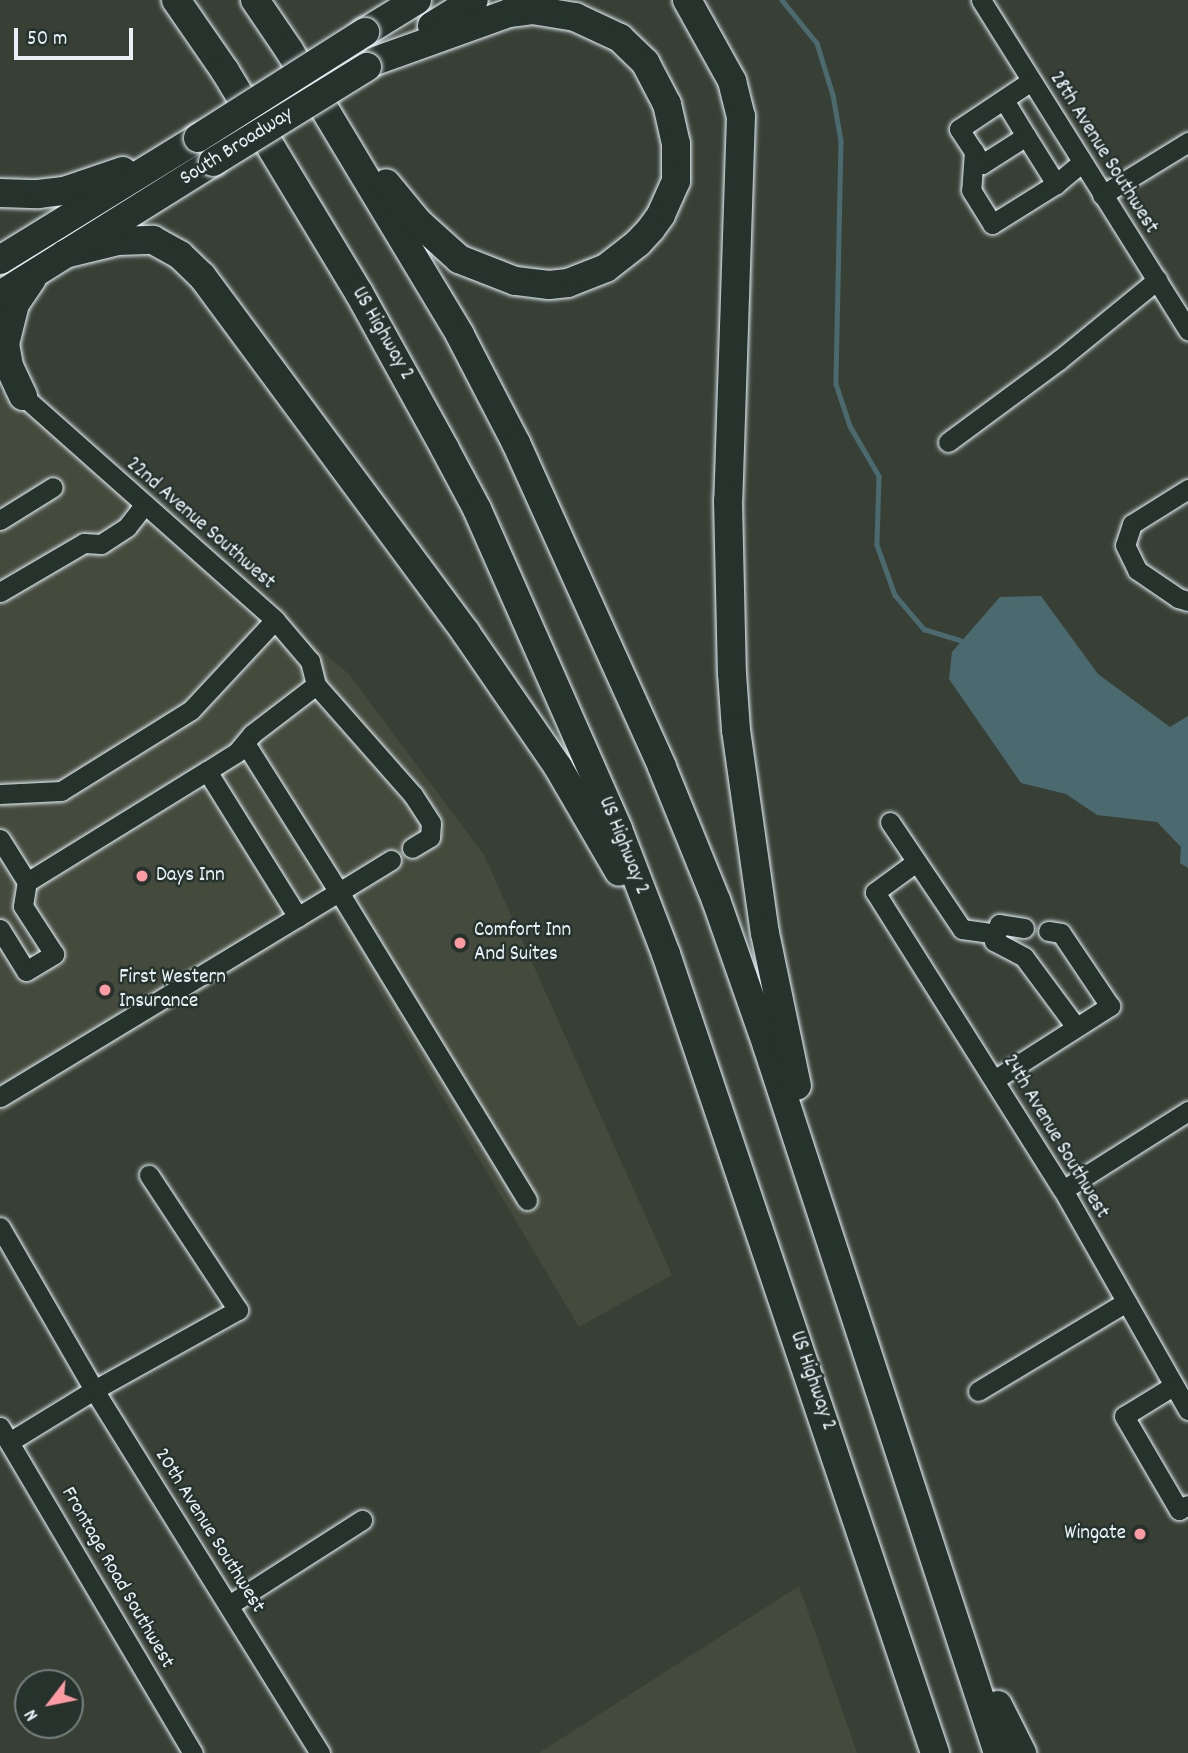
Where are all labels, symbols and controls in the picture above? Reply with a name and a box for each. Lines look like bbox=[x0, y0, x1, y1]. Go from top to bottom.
scale bar bbox=[18, 14, 136, 58]
text: 50 m bbox=[27, 25, 67, 55]
street label: 28th Avenue Southwest bbox=[1043, 67, 1163, 239]
street label: South Broadway bbox=[176, 102, 298, 192]
street label: US Highway 2 bbox=[345, 283, 419, 385]
street label: 22nd Avenue Southwest bbox=[120, 452, 280, 596]
street label: US Highway 2 bbox=[592, 793, 654, 899]
place label: Days Inn bbox=[156, 863, 225, 889]
marker: Days Inn bbox=[134, 868, 150, 884]
place label: Comfort Inn And Suites bbox=[474, 918, 571, 968]
marker: Comfort Inn And Suites bbox=[452, 935, 468, 951]
place label: First Western Insurance bbox=[119, 965, 226, 1015]
marker: First Western Insurance bbox=[97, 982, 113, 998]
street label: 24th Avenue Southwest bbox=[996, 1050, 1114, 1224]
street label: US Highway 2 bbox=[783, 1328, 841, 1434]
street label: 20th Avenue Southwest bbox=[148, 1444, 270, 1618]
street label: Frontage Road Southwest bbox=[55, 1483, 179, 1673]
place label: Wingate bbox=[1064, 1521, 1126, 1547]
marker: Wingate bbox=[1132, 1526, 1148, 1542]
north arrow bbox=[14, 1669, 84, 1739]
text: N bbox=[19, 1703, 46, 1725]

